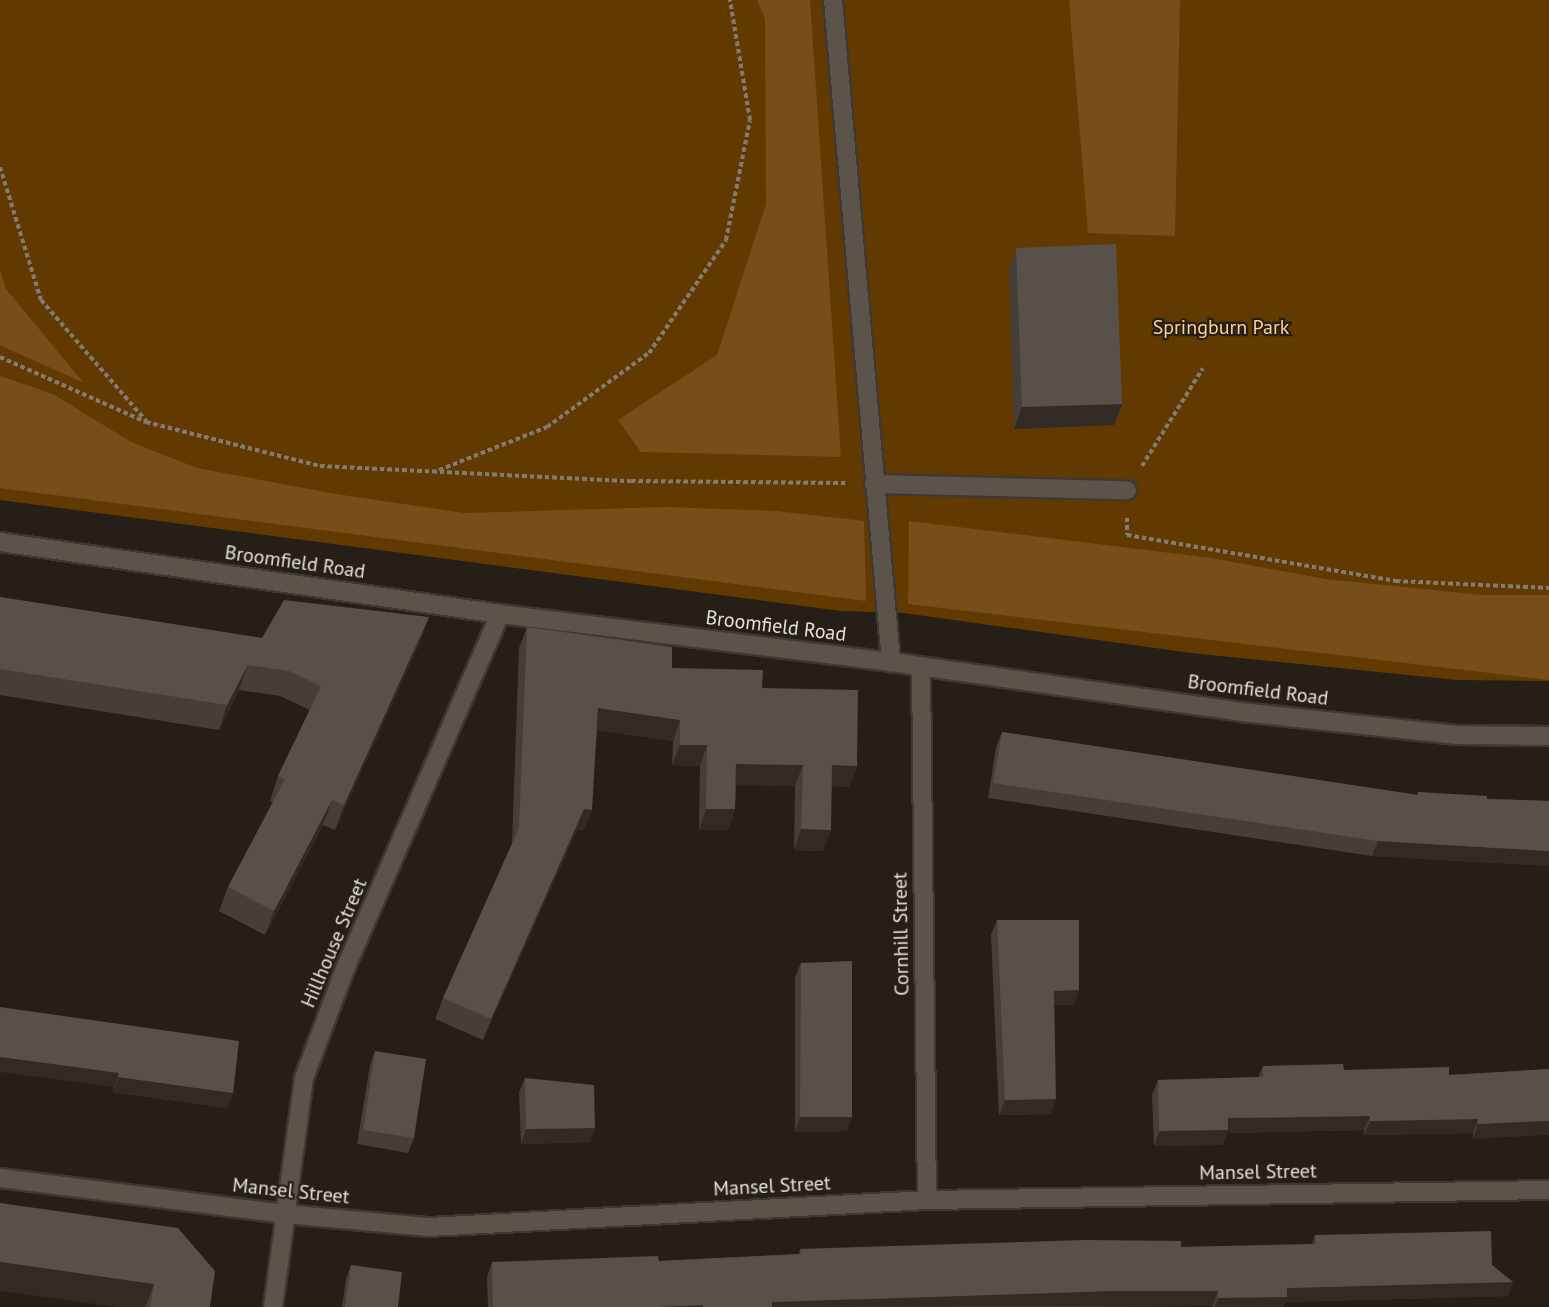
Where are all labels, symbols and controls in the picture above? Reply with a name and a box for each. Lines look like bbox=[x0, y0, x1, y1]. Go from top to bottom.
park label: Springburn Park bbox=[1153, 315, 1289, 339]
street label: Broomfield Road bbox=[223, 540, 367, 584]
street label: Broomfield Road bbox=[704, 605, 848, 647]
street label: Broomfield Road bbox=[1186, 669, 1330, 711]
street label: Cornhill Street bbox=[888, 872, 914, 996]
street label: Hillhouse Street bbox=[296, 875, 372, 1011]
street label: Mansel Street bbox=[1199, 1159, 1317, 1185]
street label: Mansel Street bbox=[713, 1171, 831, 1201]
street label: Mansel Street bbox=[231, 1173, 351, 1209]

